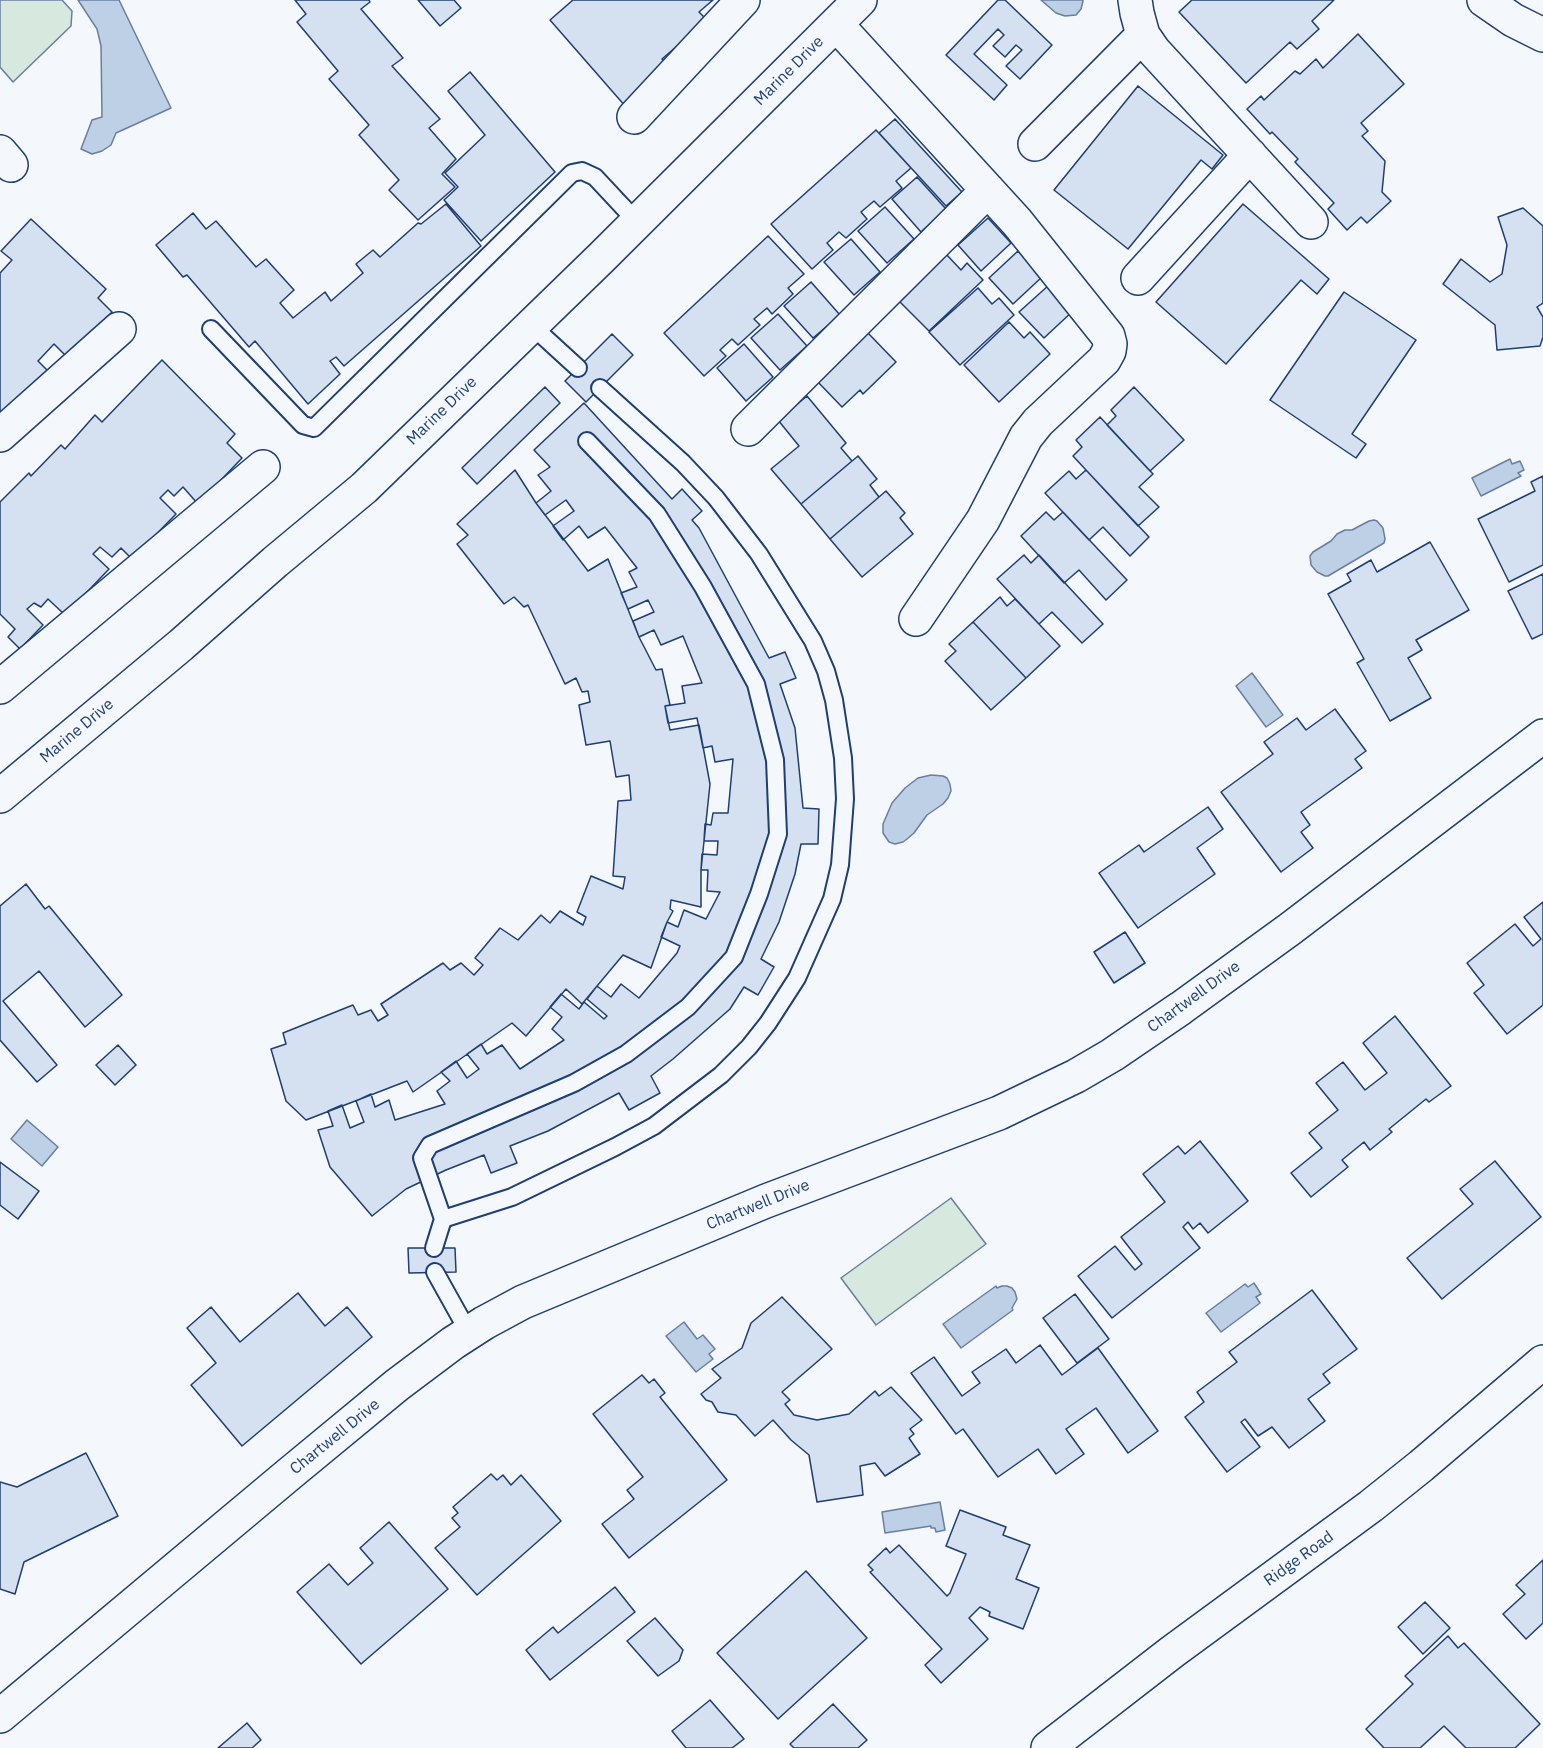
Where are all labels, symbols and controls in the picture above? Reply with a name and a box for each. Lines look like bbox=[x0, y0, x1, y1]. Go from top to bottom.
street label: Marine Drive bbox=[750, 32, 828, 110]
street label: Marine Drive bbox=[403, 373, 481, 449]
street label: Marine Drive bbox=[36, 695, 118, 767]
street label: Chartwell Drive bbox=[1144, 957, 1244, 1037]
street label: Chartwell Drive bbox=[704, 1176, 812, 1234]
street label: Chartwell Drive bbox=[286, 1395, 384, 1479]
street label: Ridge Road bbox=[1261, 1527, 1337, 1591]

